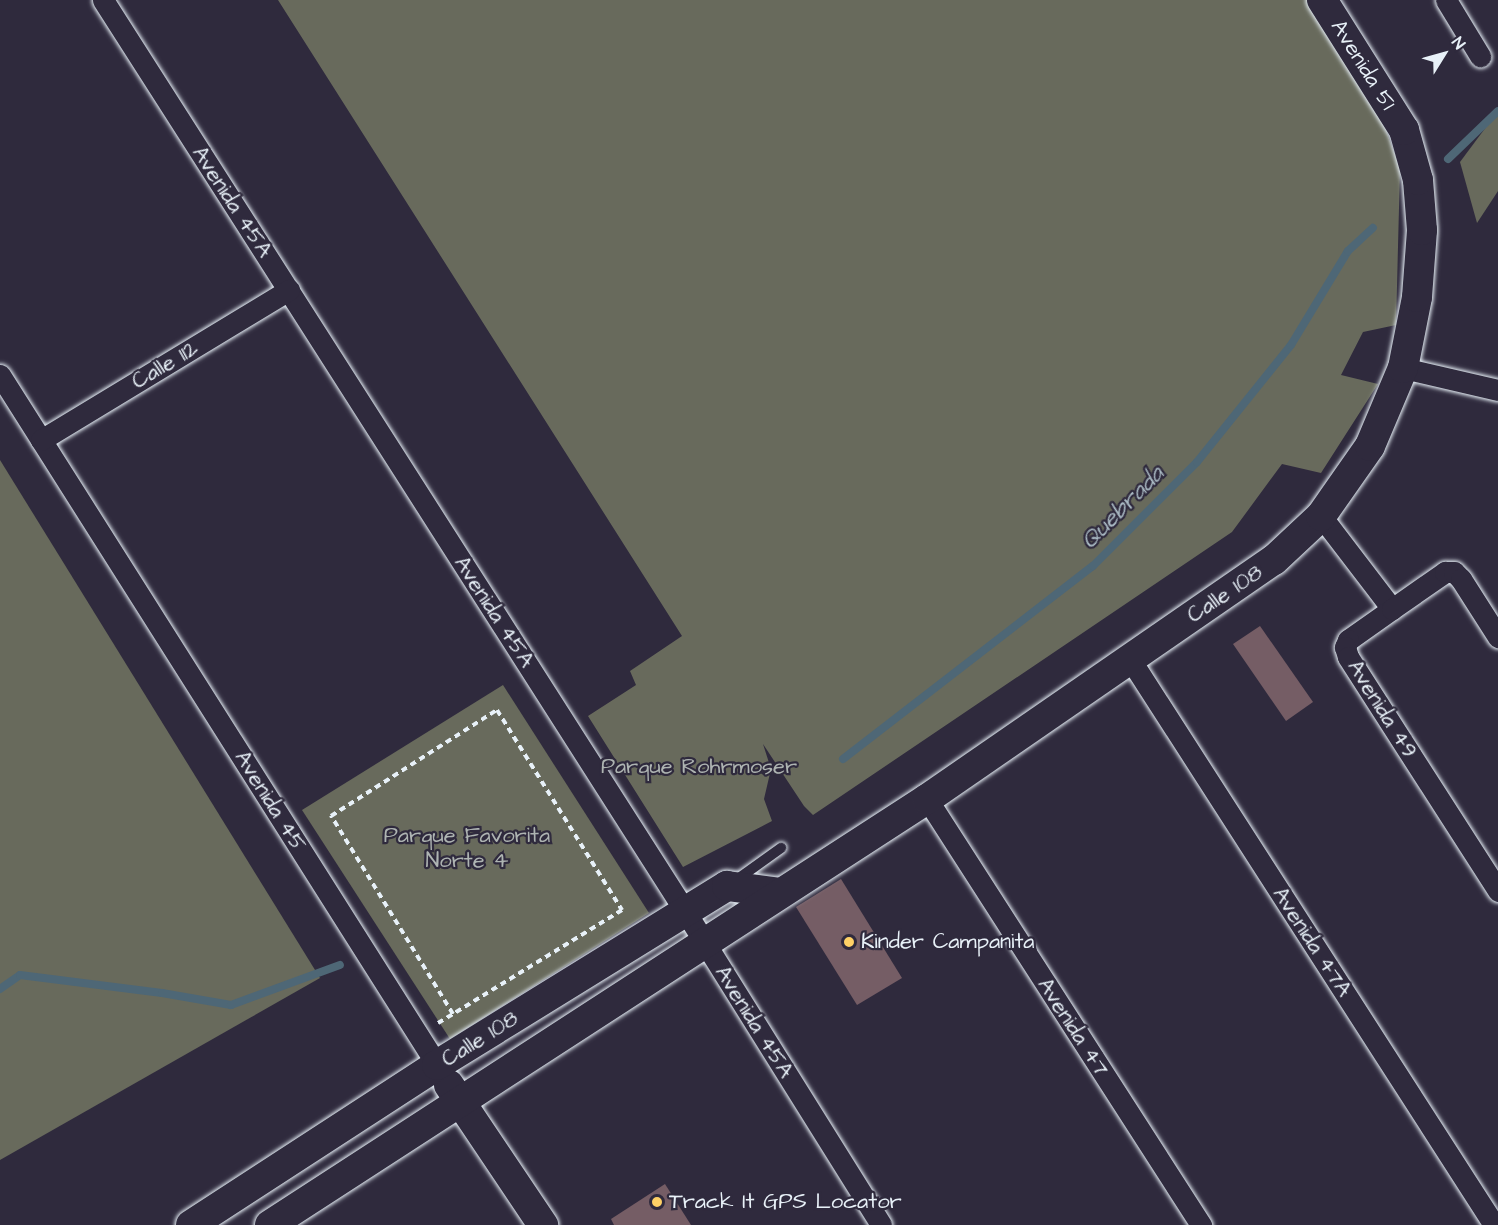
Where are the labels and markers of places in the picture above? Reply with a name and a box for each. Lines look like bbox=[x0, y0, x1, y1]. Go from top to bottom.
place label: Kinder Campanita bbox=[861, 929, 1035, 955]
marker: Kinder Campanita bbox=[842, 935, 856, 949]
place label: Track It GPS Locator bbox=[669, 1189, 902, 1215]
marker: Track It GPS Locator bbox=[650, 1195, 664, 1209]

